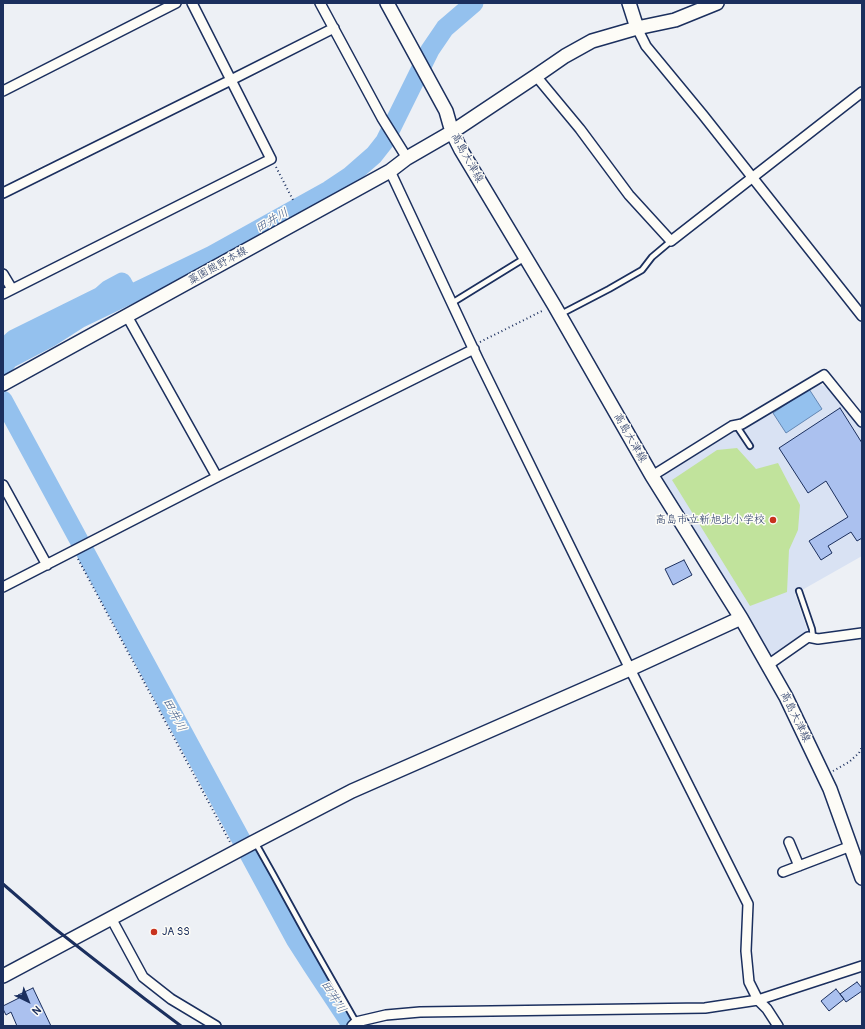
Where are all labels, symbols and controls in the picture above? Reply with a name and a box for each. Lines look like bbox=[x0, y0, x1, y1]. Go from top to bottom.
street label: 高島大津線 bbox=[448, 131, 486, 185]
water label: 田井川 bbox=[253, 206, 291, 236]
street label: 藁園熊野本線 bbox=[186, 244, 250, 288]
street label: 高島大津線 bbox=[611, 411, 649, 465]
place label: 高島市立新旭北小学校 bbox=[655, 513, 765, 527]
marker: 高島市立新旭北小学校 bbox=[768, 515, 778, 525]
street label: 高島大津線 bbox=[777, 689, 813, 745]
water label: 田井川 bbox=[159, 696, 189, 734]
place label: JA SS bbox=[162, 925, 190, 939]
marker: JA SS bbox=[149, 927, 159, 937]
water label: 田井川 bbox=[317, 978, 349, 1016]
north arrow bbox=[8, 981, 48, 1021]
text: N bbox=[29, 1003, 44, 1017]

